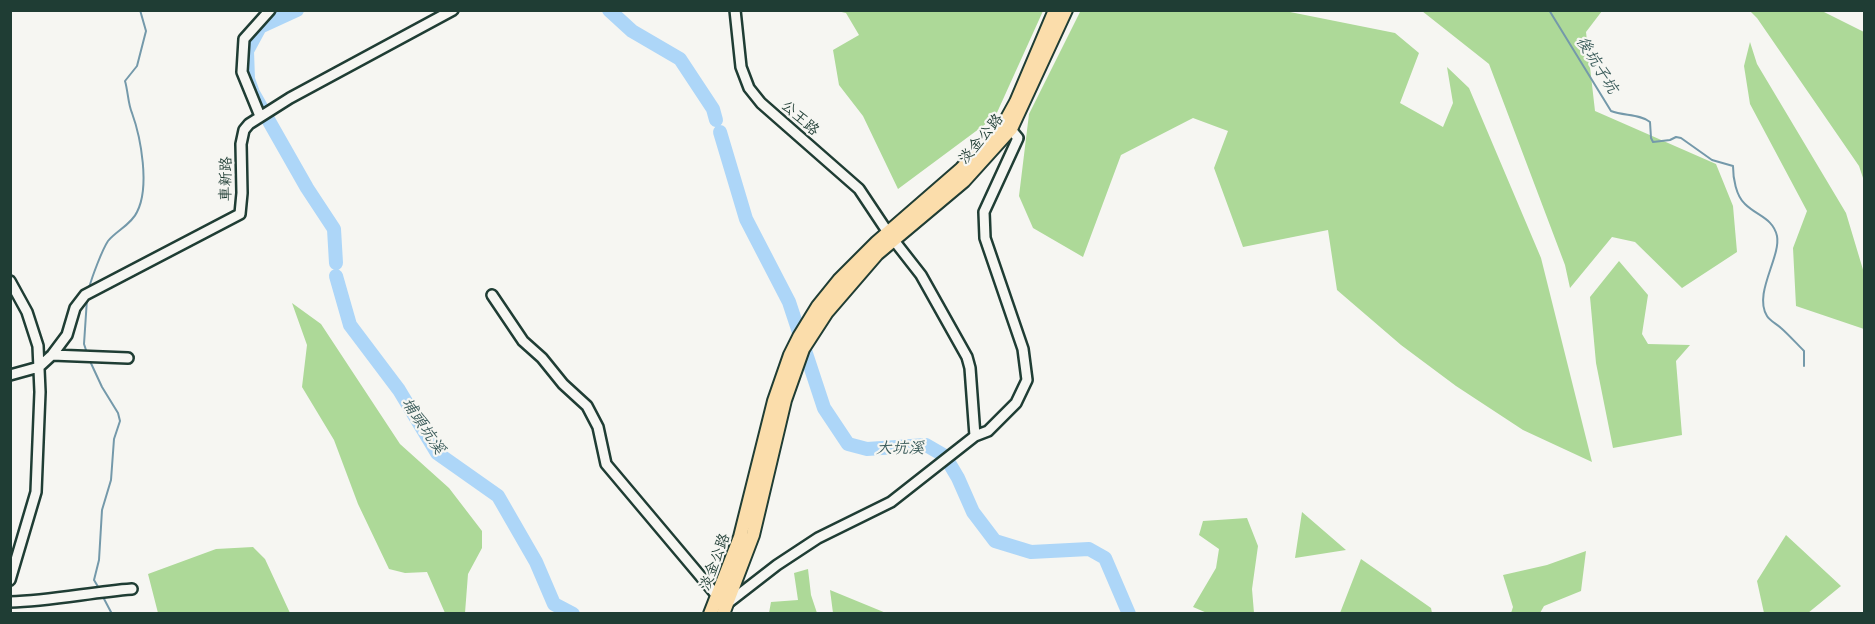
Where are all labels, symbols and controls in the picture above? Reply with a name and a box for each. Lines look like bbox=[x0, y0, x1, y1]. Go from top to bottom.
water label: 後坑子坑 bbox=[1572, 33, 1622, 97]
street label: 公王路 bbox=[777, 96, 823, 140]
street label: 淡金公路 bbox=[955, 110, 1007, 168]
street label: 車新路 bbox=[217, 156, 235, 202]
water label: 埔頭坑溪 bbox=[397, 394, 449, 458]
water label: 大坑溪 bbox=[876, 438, 924, 458]
street label: 淡金公路 bbox=[696, 531, 734, 593]

